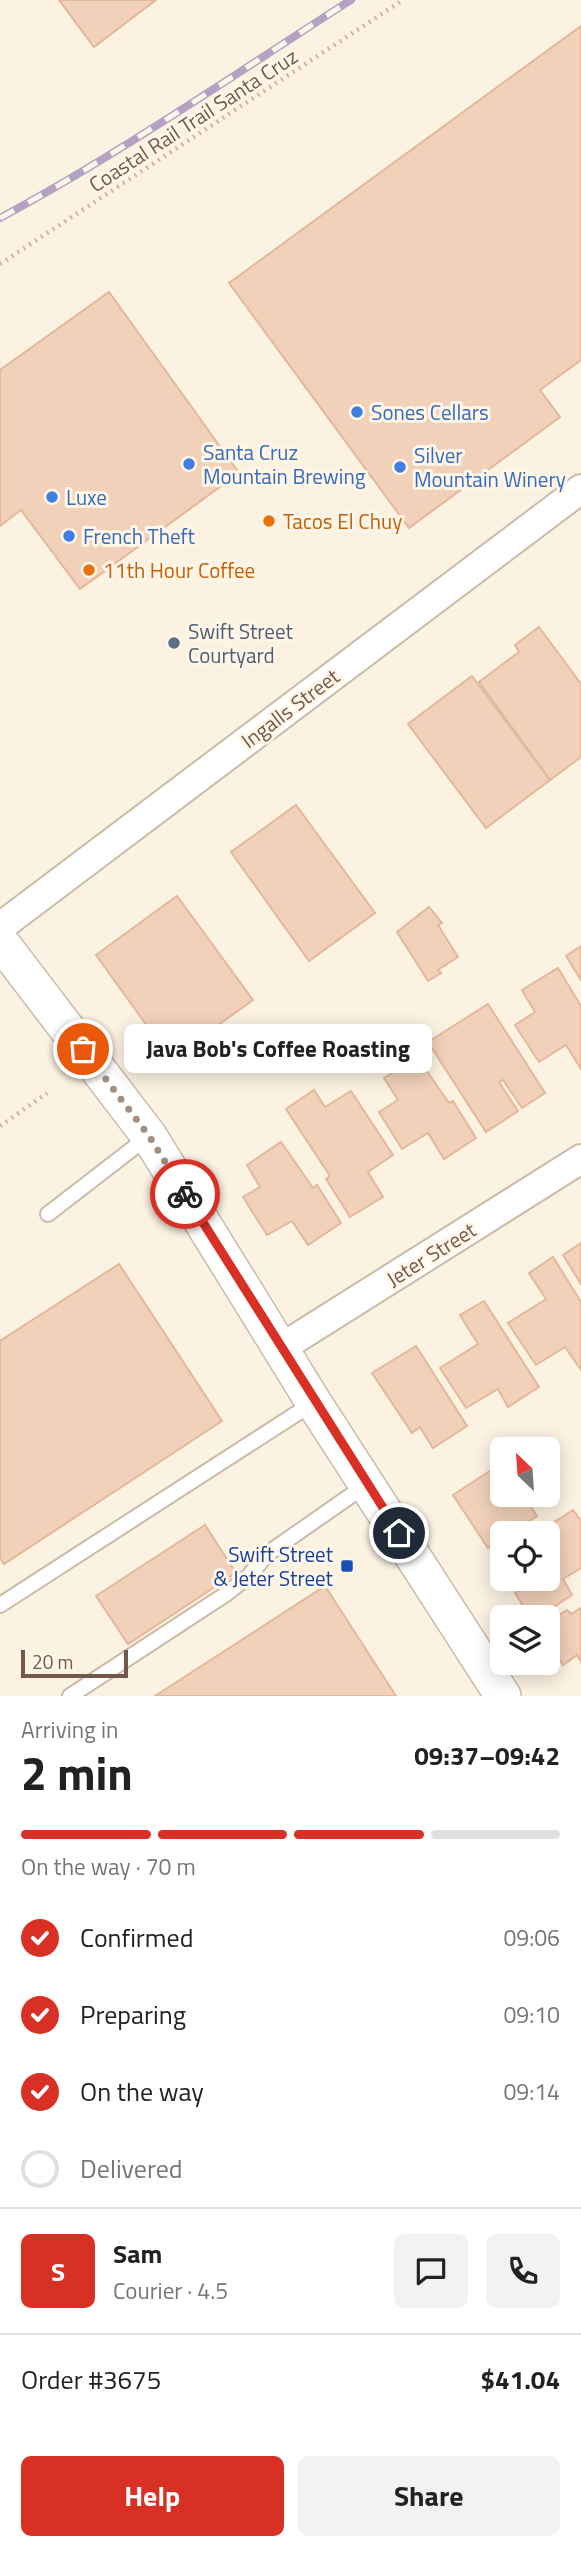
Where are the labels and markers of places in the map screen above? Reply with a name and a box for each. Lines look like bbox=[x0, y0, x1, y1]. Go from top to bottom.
place label: Sones Cellars bbox=[371, 396, 489, 428]
marker: Sones Cellars bbox=[349, 404, 365, 420]
place label: Santa Cruz Mountain Brewing bbox=[203, 436, 366, 492]
place label: Silver Mountain Winery bbox=[414, 439, 566, 495]
marker: Santa Cruz Mountain Brewing bbox=[181, 456, 197, 472]
marker: Silver Mountain Winery bbox=[392, 459, 408, 475]
place label: Luxe bbox=[66, 481, 107, 513]
marker: Luxe bbox=[44, 489, 60, 505]
place label: Tacos El Chuy bbox=[283, 505, 402, 537]
marker: Tacos El Chuy bbox=[261, 513, 277, 529]
place label: French Theft bbox=[83, 520, 195, 552]
marker: French Theft bbox=[61, 528, 77, 544]
place label: 11th Hour Coffee bbox=[103, 554, 255, 586]
marker: 11th Hour Coffee bbox=[81, 562, 97, 578]
place label: Swift Street Courtyard bbox=[188, 615, 294, 671]
marker: Swift Street Courtyard bbox=[166, 635, 182, 651]
pin bbox=[53, 1019, 113, 1079]
callout: Java Bob's Coffee Roasting bbox=[125, 1024, 433, 1074]
pin bbox=[369, 1503, 429, 1563]
place label: Swift Street & Jeter Street bbox=[213, 1538, 334, 1594]
marker: Swift Street & Jeter Street bbox=[339, 1558, 355, 1574]

